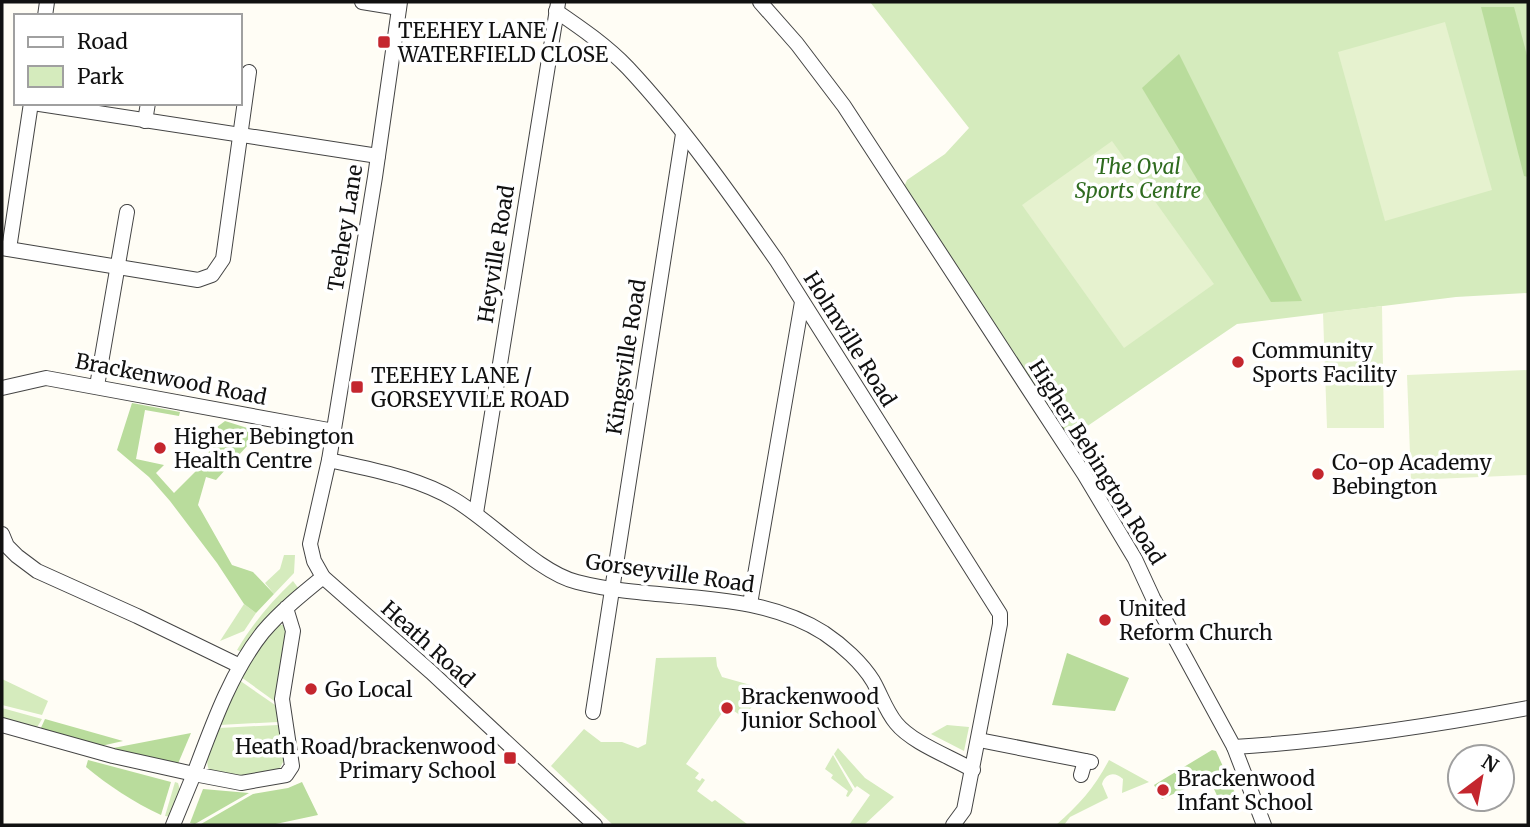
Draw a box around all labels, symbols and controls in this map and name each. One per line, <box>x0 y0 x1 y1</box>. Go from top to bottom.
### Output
legend <box>14 14 242 105</box>
place label: TEEHEY LANE / WATERFIELD CLOSE <box>397 17 609 68</box>
text: Road <box>77 28 128 55</box>
marker: TEEHEY LANE / WATERFIELD CLOSE <box>376 34 392 50</box>
text: Park <box>77 63 124 90</box>
park label: The Oval Sports Centre <box>1075 153 1201 204</box>
street label: Teehey Lane <box>322 163 368 293</box>
street label: Heyville Road <box>472 183 520 325</box>
street label: Holmville Road <box>798 266 902 412</box>
street label: Kingsville Road <box>600 277 652 437</box>
place label: Community Sports Facility <box>1252 337 1398 388</box>
street label: Brackenwood Road <box>73 347 269 411</box>
marker: Community Sports Facility <box>1230 354 1246 370</box>
street label: Higher Bebington Road <box>1023 355 1171 570</box>
place label: TEEHEY LANE / GORSEYVILE ROAD <box>371 362 570 413</box>
marker: TEEHEY LANE / GORSEYVILE ROAD <box>349 379 365 395</box>
place label: Higher Bebington Health Centre <box>174 423 354 474</box>
marker: Higher Bebington Health Centre <box>152 440 168 456</box>
place label: Co-op Academy Bebington <box>1332 449 1492 500</box>
marker: Co-op Academy Bebington <box>1310 466 1326 482</box>
street label: Gorseyville Road <box>584 548 756 598</box>
street label: Heath Road <box>376 595 481 693</box>
place label: United Reform Church <box>1119 595 1273 646</box>
marker: United Reform Church <box>1097 612 1113 628</box>
place label: Go Local <box>325 676 413 703</box>
marker: Go Local <box>303 681 319 697</box>
place label: Brackenwood Junior School <box>740 683 879 734</box>
marker: Brackenwood Junior School <box>719 700 735 716</box>
place label: Heath Road/brackenwood Primary School <box>235 733 496 784</box>
north arrow <box>1446 743 1516 813</box>
text: N <box>1477 749 1503 778</box>
marker: Heath Road/brackenwood Primary School <box>502 750 518 766</box>
place label: Brackenwood Infant School <box>1177 765 1315 816</box>
marker: Brackenwood Infant School <box>1155 782 1171 798</box>

